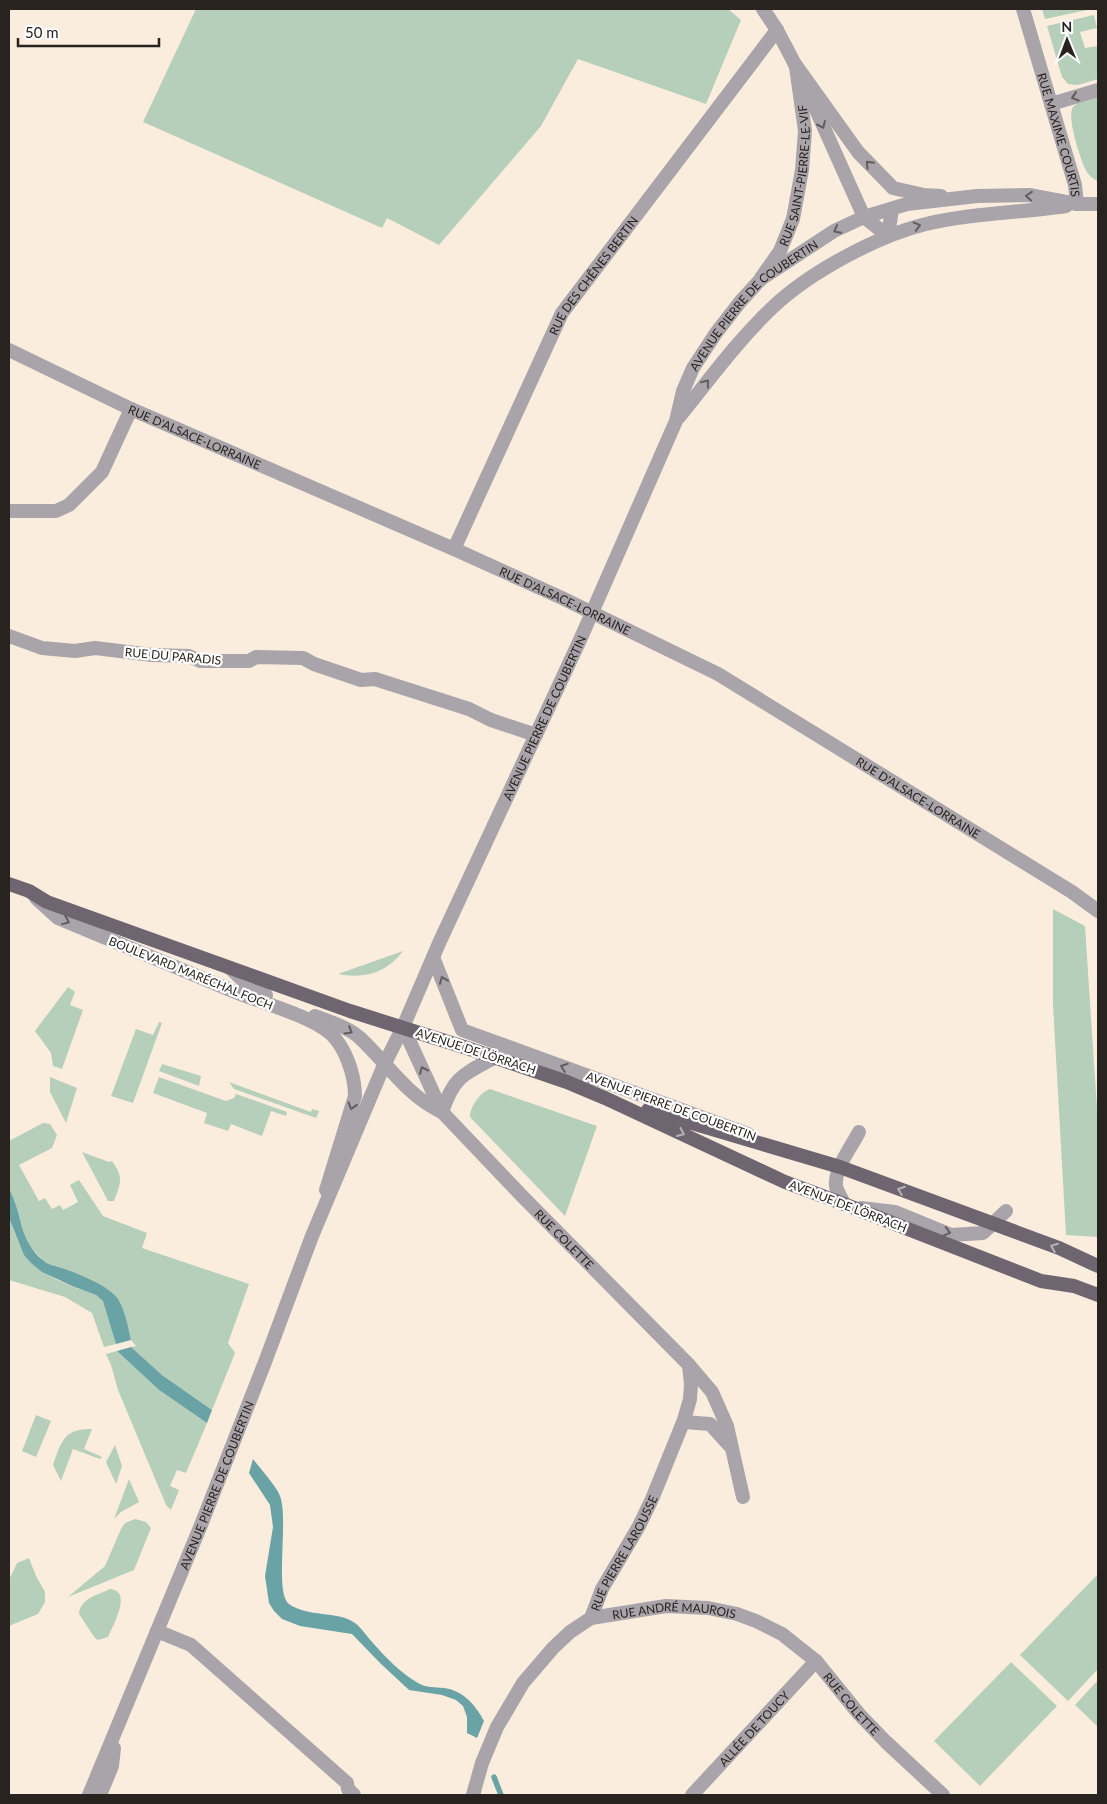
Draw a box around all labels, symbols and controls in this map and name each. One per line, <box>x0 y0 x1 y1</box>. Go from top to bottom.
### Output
scale bar <box>18 15 159 47</box>
north arrow <box>1042 15 1092 65</box>
text: N <box>1061 18 1072 35</box>
text: 50 m <box>25 23 59 41</box>
street label: RUE MAXIME COURTIS <box>1035 71 1084 197</box>
one-way arrow <box>1071 91 1079 101</box>
street label: RUE SAINT-PIERRE-LE-VIF <box>775 104 813 248</box>
one-way arrow <box>816 120 827 129</box>
one-way arrow <box>866 160 875 169</box>
one-way arrow <box>1025 191 1033 202</box>
street label: RUE DES CHÊNES BERTIN <box>546 213 641 337</box>
one-way arrow <box>912 222 920 232</box>
one-way arrow <box>833 224 842 234</box>
street label: AVENUE PIERRE DE COUBERTIN <box>686 236 821 373</box>
one-way arrow <box>701 380 710 389</box>
street label: RUE D'ALSACE-LORRAINE <box>126 401 264 472</box>
street label: RUE D'ALSACE-LORRAINE <box>497 563 633 638</box>
street label: AVENUE PIERRE DE COUBERTIN <box>499 633 589 802</box>
street label: RUE DU PARADIS <box>124 644 222 668</box>
street label: RUE D'ALSACE-LORRAINE <box>853 753 983 841</box>
one-way arrow <box>61 915 70 926</box>
street label: BOULEVARD MARÉCHAL FOCH <box>107 933 275 1013</box>
one-way arrow <box>439 976 449 985</box>
one-way arrow <box>343 1025 352 1035</box>
street label: AVENUE DE LÖRRACH <box>414 1025 538 1077</box>
one-way arrow <box>560 1063 569 1073</box>
one-way arrow <box>418 1066 429 1075</box>
street label: AVENUE PIERRE DE COUBERTIN <box>584 1068 758 1144</box>
one-way arrow <box>347 1102 357 1110</box>
one-way arrow <box>676 1126 685 1137</box>
street label: AVENUE DE LÖRRACH <box>787 1177 909 1235</box>
one-way arrow <box>897 1186 906 1196</box>
street label: RUE COLETTE <box>532 1206 597 1272</box>
one-way arrow <box>943 1227 951 1237</box>
one-way arrow <box>1050 1242 1058 1252</box>
street label: AVENUE PIERRE DE COUBERTIN <box>176 1399 257 1572</box>
street label: RUE PIERRE LAROUSSE <box>587 1493 660 1613</box>
street label: RUE ANDRÉ MAUROIS <box>611 1598 737 1622</box>
street label: RUE COLETTE <box>821 1669 883 1738</box>
street label: ALLÉE DE TOUCY <box>715 1687 793 1769</box>

